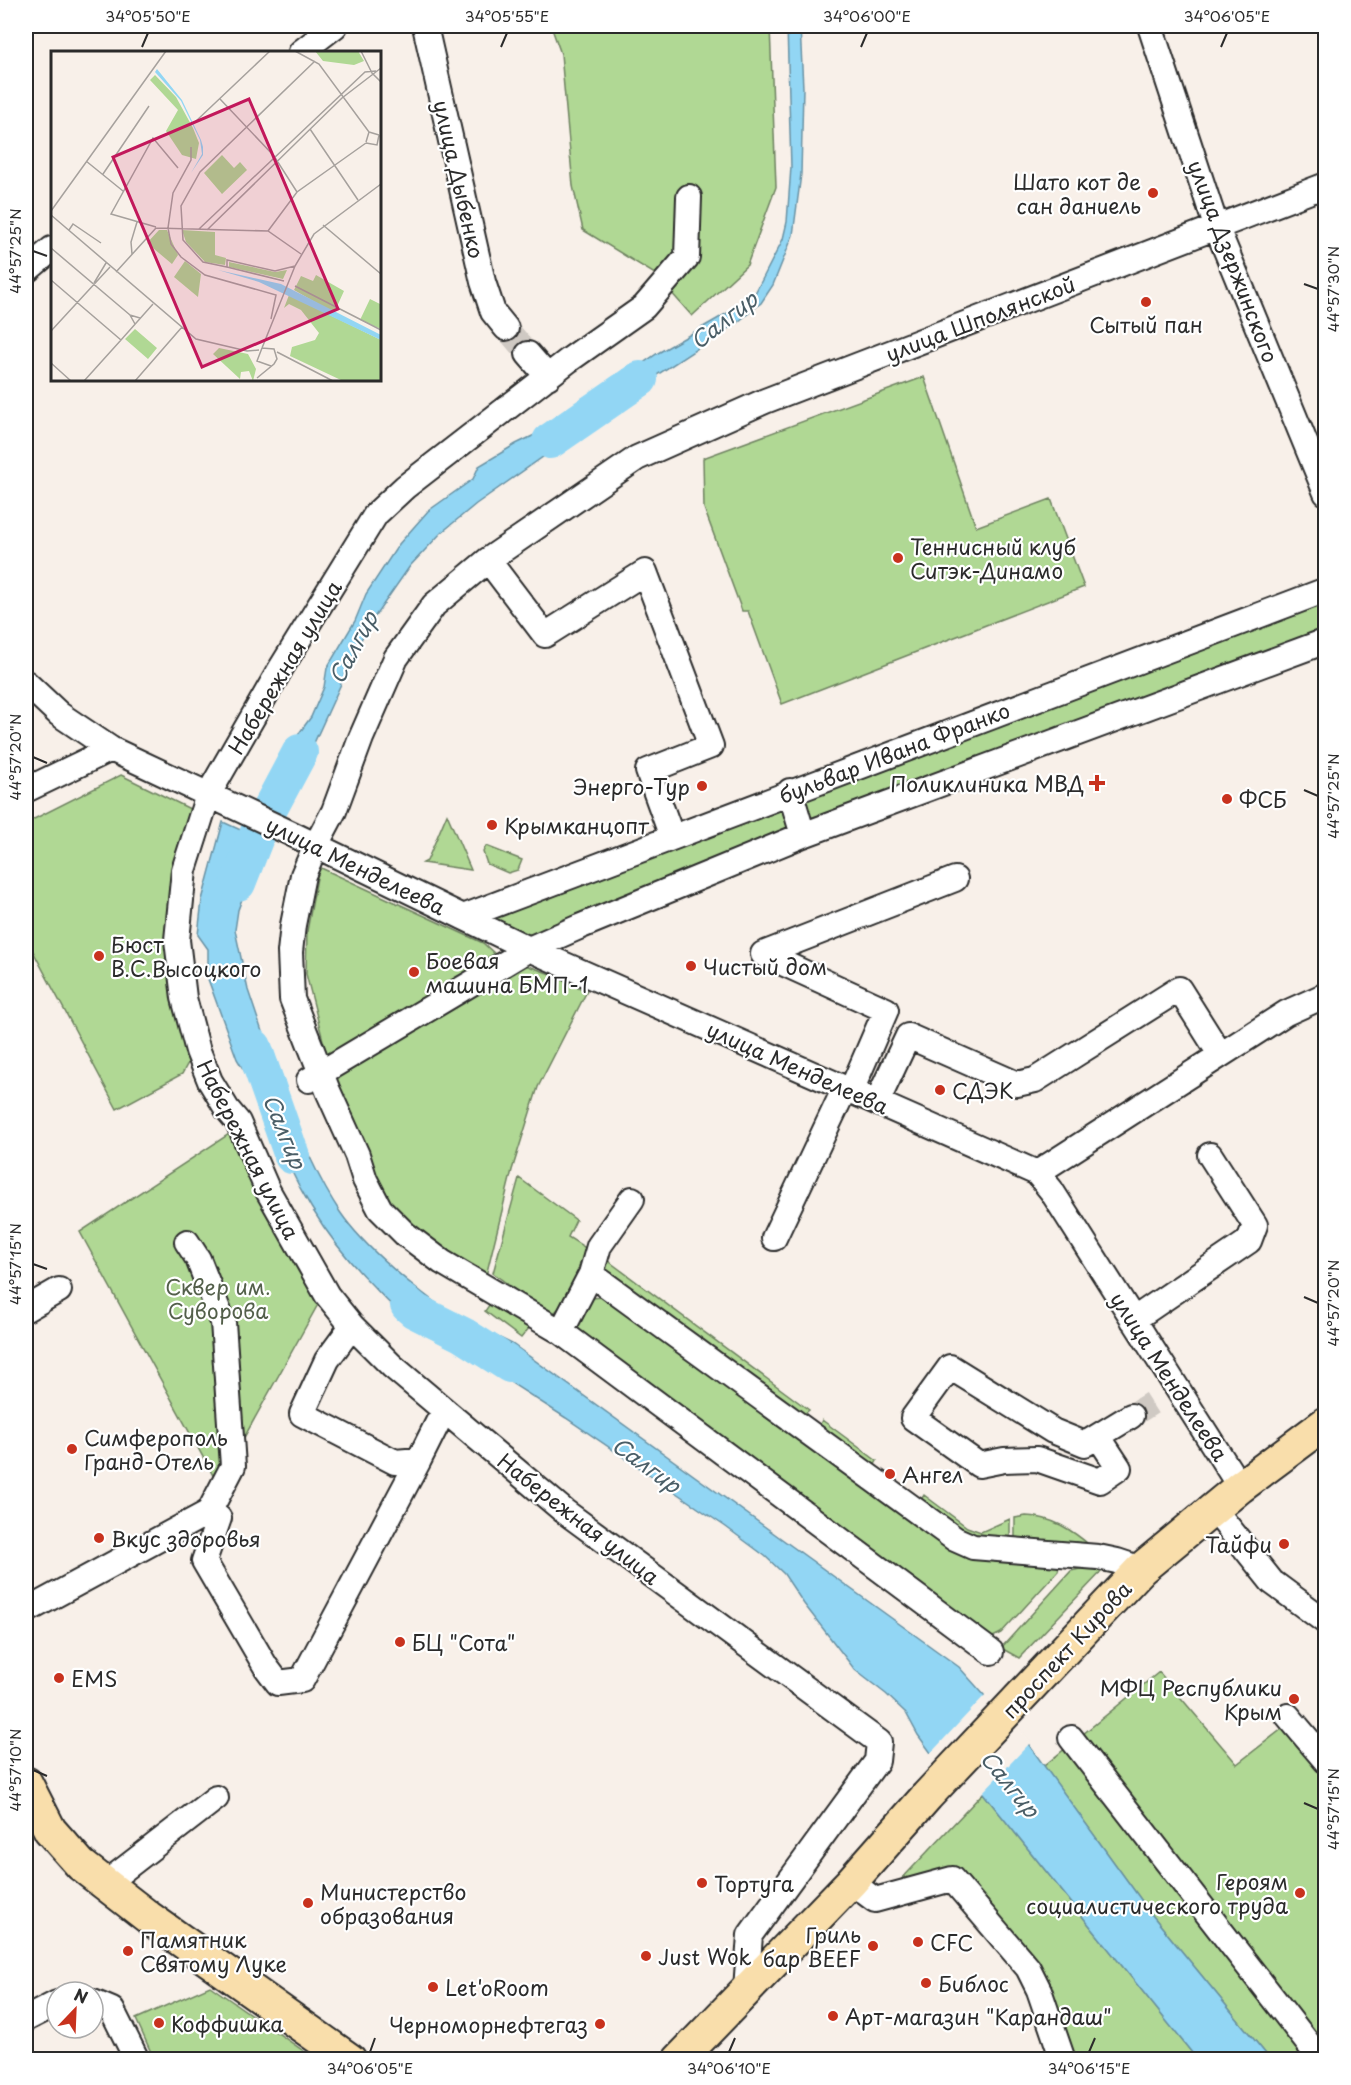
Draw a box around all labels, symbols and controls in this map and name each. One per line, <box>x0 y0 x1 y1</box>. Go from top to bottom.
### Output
text: 34°05'50"E <box>105 4 191 27</box>
text: 34°05'55"E <box>465 4 549 27</box>
text: 34°06'00"E <box>823 4 911 27</box>
text: 34°06'05"E <box>1184 4 1270 27</box>
inset map <box>51 51 381 381</box>
street label: улица Дыбенко <box>426 97 494 261</box>
street label: улица Дзержинского <box>1181 155 1287 367</box>
place label: Шато кот де сан даниель <box>1013 165 1141 221</box>
marker: Шато кот де сан даниель <box>1146 186 1160 200</box>
text: 44°57'25"N <box>3 208 26 294</box>
text: 44°57'30"N <box>1321 246 1344 332</box>
street label: улица Шполянской <box>880 267 1080 369</box>
water label: Салгир <box>682 281 765 356</box>
marker: Сытый пан <box>1139 295 1153 309</box>
place label: Сытый пан <box>1089 308 1203 340</box>
place label: Теннисный клуб Ситэк-Динамо <box>910 530 1076 586</box>
marker: Теннисный клуб Ситэк-Динамо <box>891 551 905 565</box>
street label: Набережная улица <box>219 573 349 760</box>
water label: Салгир <box>319 603 386 689</box>
street label: бульвар Ивана Франко <box>774 693 1014 811</box>
text: 44°57'20"N <box>3 714 26 800</box>
text: 44°57'25"N <box>1321 753 1344 839</box>
place label: Поликлиника МВД <box>890 767 1084 799</box>
place label: Энерго-Тур <box>573 770 690 802</box>
marker: Поликлиника МВД <box>1088 774 1106 792</box>
marker: Энерго-Тур <box>695 779 709 793</box>
place label: ФСБ <box>1239 783 1287 815</box>
marker: ФСБ <box>1220 792 1234 806</box>
street label: улица Менделеева <box>261 808 451 922</box>
place label: Крымканцопт <box>504 809 649 841</box>
marker: Крымканцопт <box>485 818 499 832</box>
place label: Бюст В.С.Высоцкого <box>111 928 261 984</box>
place label: Боевая машина БМП-1 <box>426 944 588 1000</box>
marker: Бюст В.С.Высоцкого <box>92 949 106 963</box>
place label: Чистый дом <box>703 950 827 982</box>
marker: Чистый дом <box>684 959 698 973</box>
marker: Боевая машина БМП-1 <box>407 965 421 979</box>
street label: улица Менделеева <box>702 1013 894 1121</box>
street label: Набережная улица <box>190 1054 309 1245</box>
place label: СДЭК <box>952 1074 1014 1106</box>
marker: СДЭК <box>933 1083 947 1097</box>
water label: Салгир <box>256 1089 317 1175</box>
text: 44°57'15"N <box>3 1223 26 1305</box>
text: 44°57'20"N <box>1321 1260 1344 1346</box>
park label: Сквер им. Суворова <box>165 1270 271 1326</box>
street label: улица Менделеева <box>1103 1285 1237 1467</box>
place label: Симферополь Гранд-Отель <box>84 1421 228 1477</box>
water label: Салгир <box>606 1428 690 1501</box>
marker: Симферополь Гранд-Отель <box>65 1442 79 1456</box>
street label: Набережная улица <box>491 1444 667 1592</box>
place label: Ангел <box>902 1458 963 1490</box>
marker: Ангел <box>883 1467 897 1481</box>
place label: Вкус здоровья <box>111 1522 261 1554</box>
place label: Тайфи <box>1205 1528 1272 1560</box>
marker: Вкус здоровья <box>92 1531 106 1545</box>
marker: Тайфи <box>1277 1537 1291 1551</box>
street label: проспект Кирова <box>994 1573 1138 1725</box>
place label: БЦ "Сота" <box>412 1626 515 1658</box>
marker: БЦ "Сота" <box>393 1635 407 1649</box>
place label: EMS <box>71 1662 117 1694</box>
marker: EMS <box>52 1671 66 1685</box>
place label: МФЦ Республики Крым <box>1100 1671 1282 1727</box>
marker: МФЦ Республики Крым <box>1287 1692 1301 1706</box>
text: 44°57'10"N <box>3 1728 26 1812</box>
water label: Салгир <box>974 1742 1049 1825</box>
text: 44°57'15"N <box>1321 1768 1344 1850</box>
place label: Героям социалистического труда <box>1026 1865 1288 1921</box>
place label: Тортуга <box>714 1867 794 1899</box>
place label: Министерство образования <box>320 1875 466 1931</box>
marker: Тортуга <box>695 1876 709 1890</box>
marker: Героям социалистического труда <box>1293 1886 1307 1900</box>
marker: Министерство образования <box>301 1896 315 1910</box>
place label: Гриль бар BEEF <box>763 1918 861 1974</box>
place label: Памятник Святому Луке <box>140 1923 287 1979</box>
place label: CFC <box>930 1926 974 1958</box>
marker: CFC <box>911 1935 925 1949</box>
marker: Гриль бар BEEF <box>866 1939 880 1953</box>
place label: Just Wok <box>658 1940 752 1972</box>
marker: Памятник Святому Луке <box>121 1944 135 1958</box>
marker: Just Wok <box>639 1949 653 1963</box>
place label: Библос <box>938 1967 1009 1999</box>
place label: Let'oRoom <box>445 1971 549 2003</box>
marker: Библос <box>919 1976 933 1990</box>
north arrow <box>45 1980 105 2040</box>
marker: Let'oRoom <box>426 1980 440 1994</box>
text: N <box>71 1982 92 2009</box>
place label: Арт-магазин "Карандаш" <box>845 2000 1112 2032</box>
place label: Коффишка <box>171 2007 284 2039</box>
place label: Черноморнефтегаз <box>389 2008 588 2040</box>
marker: Арт-магазин "Карандаш" <box>826 2009 840 2023</box>
marker: Коффишка <box>152 2016 166 2030</box>
marker: Черноморнефтегаз <box>593 2017 607 2031</box>
text: 34°06'05"E <box>327 2056 413 2079</box>
text: 34°06'10"E <box>687 2056 771 2079</box>
text: 34°06'15"E <box>1048 2056 1130 2079</box>

